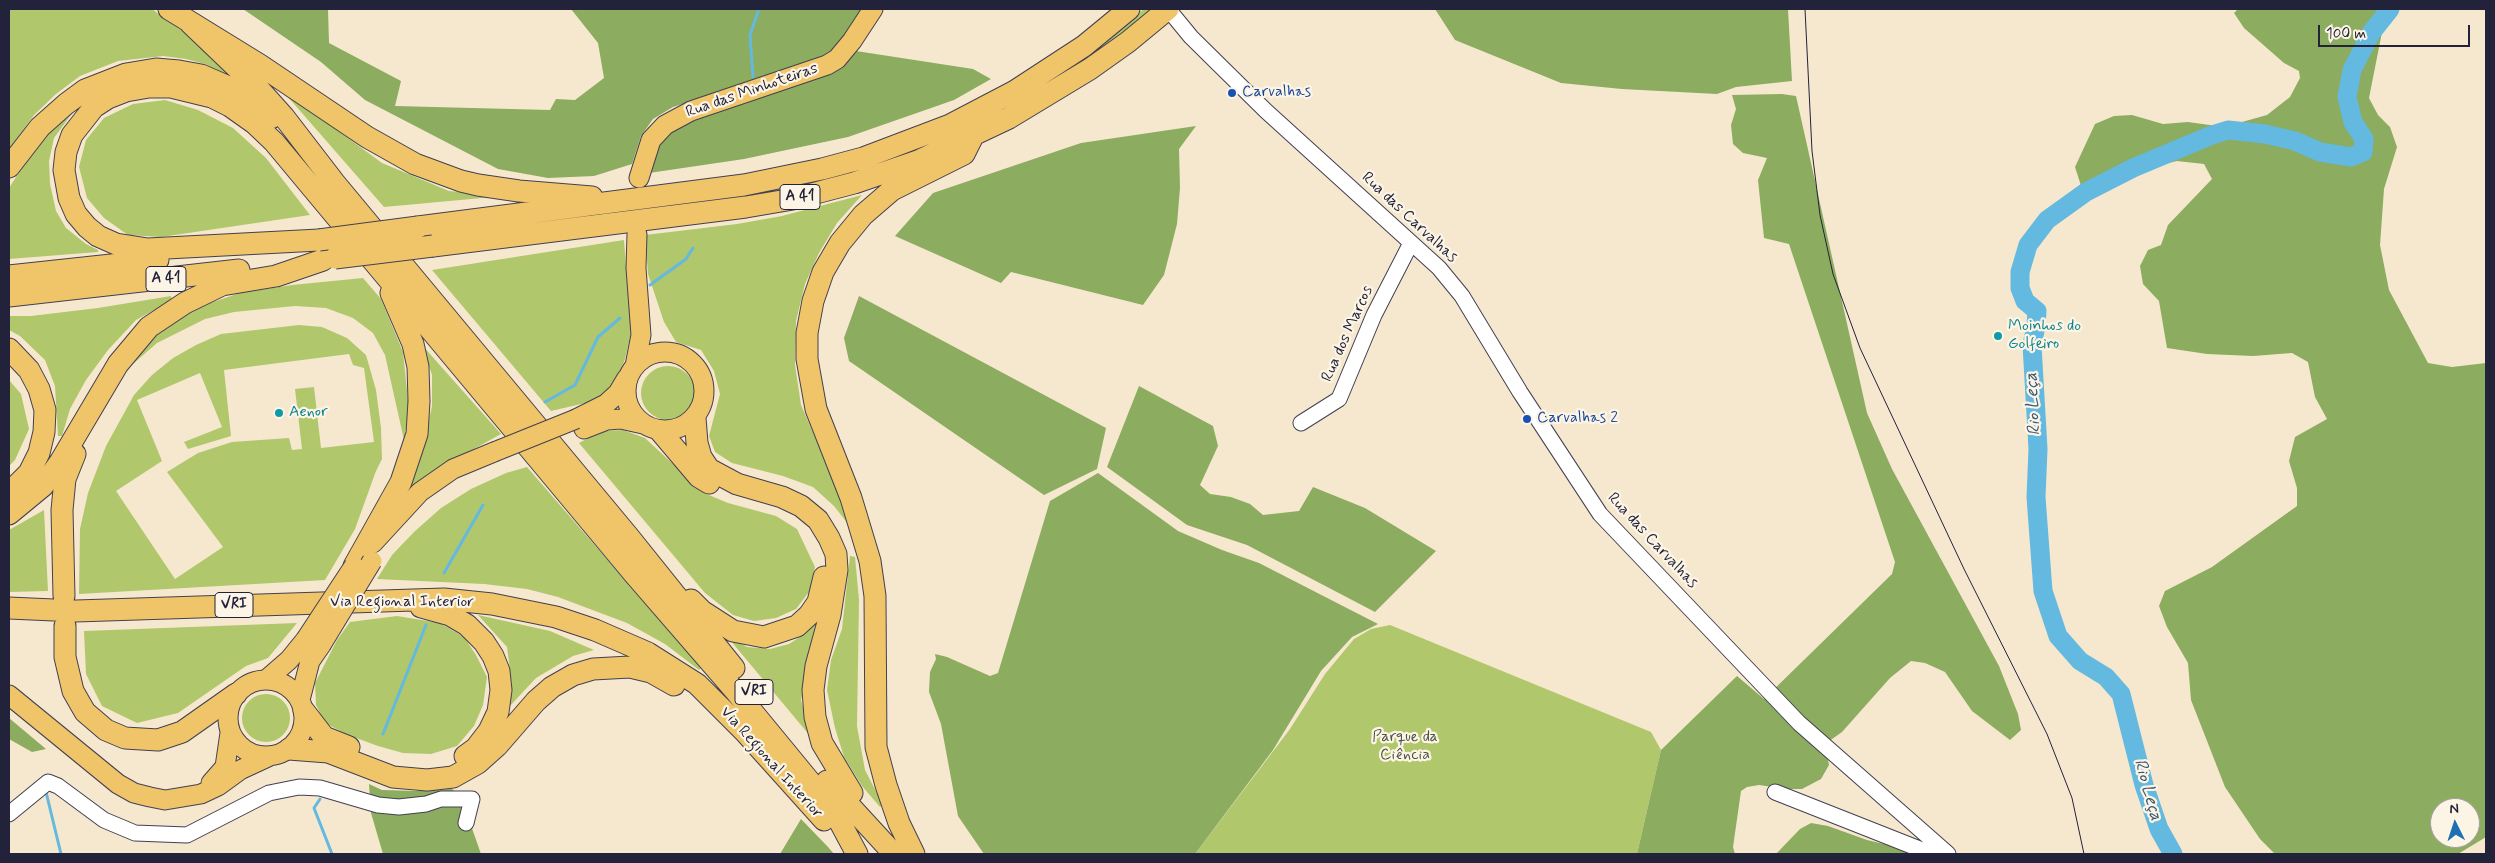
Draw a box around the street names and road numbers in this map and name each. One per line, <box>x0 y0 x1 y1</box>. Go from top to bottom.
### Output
street label: Rua das Minhoteiras <box>683 59 821 123</box>
street label: Rua das Carvalhas <box>1357 169 1461 267</box>
road number: A 41 <box>780 184 820 210</box>
road number: A 41 <box>146 266 186 292</box>
street label: Rua dos Marcos <box>1318 283 1378 385</box>
street label: Rua das Carvalhas <box>1603 489 1701 593</box>
road number: VRI <box>215 592 253 618</box>
street label: Via Regional Interior <box>330 593 474 613</box>
road number: VRI <box>735 680 773 704</box>
street label: Via Regional Interior <box>716 703 826 823</box>

